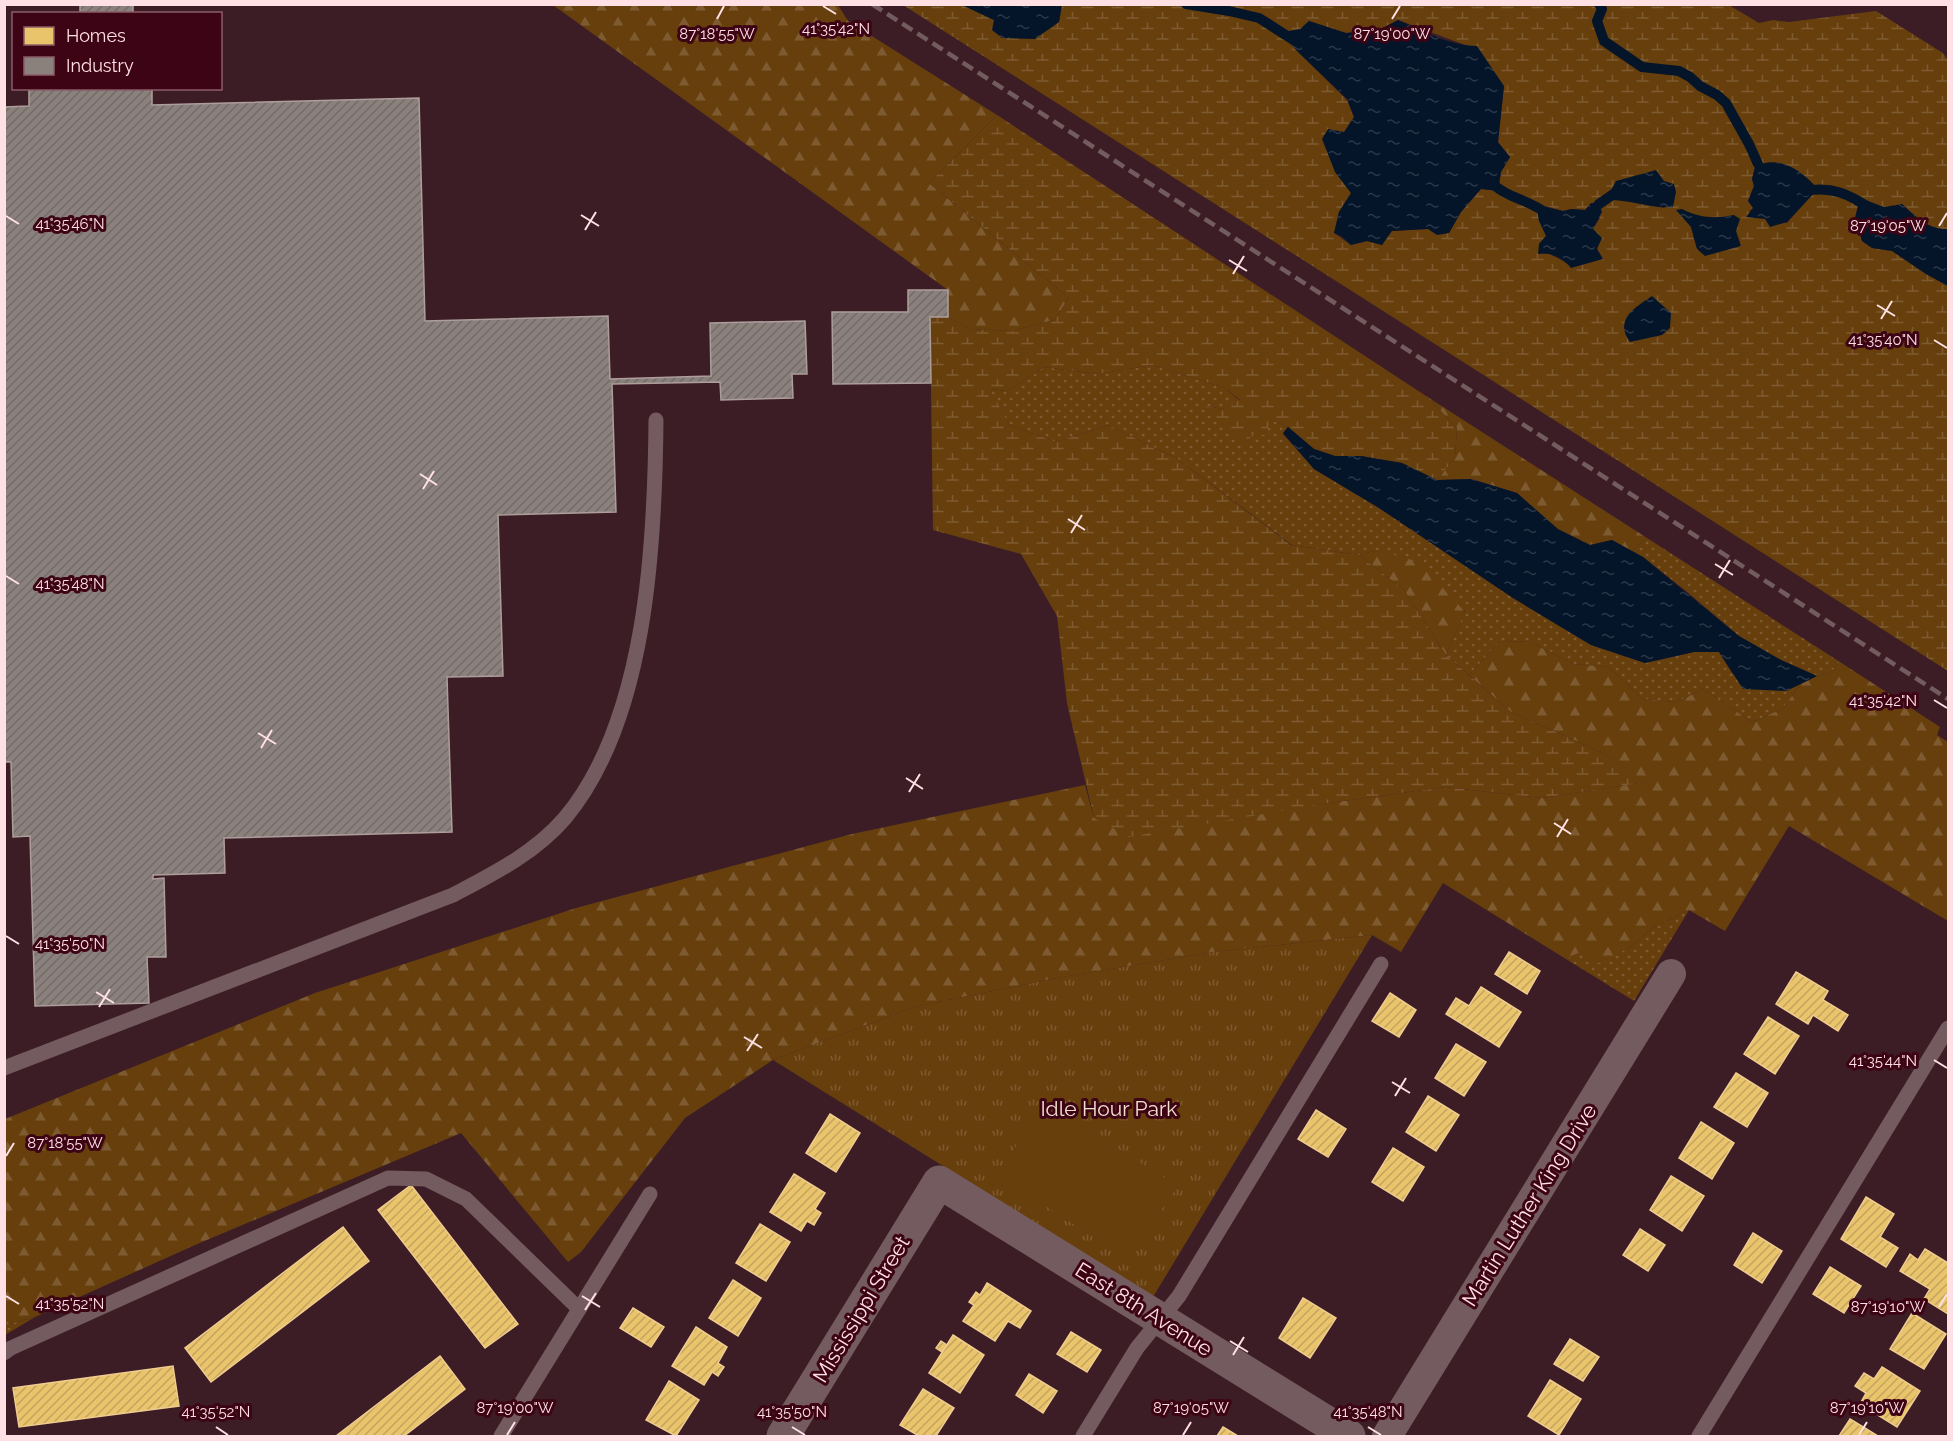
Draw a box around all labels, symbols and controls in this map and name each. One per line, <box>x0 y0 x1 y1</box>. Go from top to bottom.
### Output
legend <box>12 12 222 90</box>
text: 41°35'42"N <box>802 20 870 38</box>
text: Homes <box>66 25 126 46</box>
text: 87°18'55"W <box>679 25 755 43</box>
text: 87°19'00"W <box>1353 25 1431 43</box>
text: Industry <box>66 55 134 76</box>
text: 41°35'46"N <box>35 215 105 233</box>
text: 87°19'05"W <box>1850 217 1926 235</box>
text: 41°35'40"N <box>1848 331 1918 349</box>
text: 41°35'48"N <box>35 575 105 593</box>
text: 41°35'42"N <box>1849 692 1917 710</box>
text: 41°35'50"N <box>35 935 105 953</box>
text: 41°35'44"N <box>1849 1052 1917 1070</box>
park label: Idle Hour Park <box>1041 1096 1177 1121</box>
street label: Martin Luther King Drive <box>1456 1099 1602 1311</box>
text: 87°18'55"W <box>27 1134 103 1152</box>
street label: Mississippi Street <box>807 1231 915 1387</box>
street label: East 8th Avenue <box>1071 1257 1217 1361</box>
text: 41°35'52"N <box>36 1295 104 1313</box>
text: 87°19'10"W <box>1851 1298 1925 1316</box>
text: 87°19'00"W <box>476 1399 554 1417</box>
text: 87°19'05"W <box>1153 1399 1229 1417</box>
text: 87°19'10"W <box>1830 1399 1904 1417</box>
text: 41°35'52"N <box>182 1403 250 1421</box>
text: 41°35'50"N <box>757 1403 827 1421</box>
text: 41°35'48"N <box>1333 1403 1403 1421</box>

